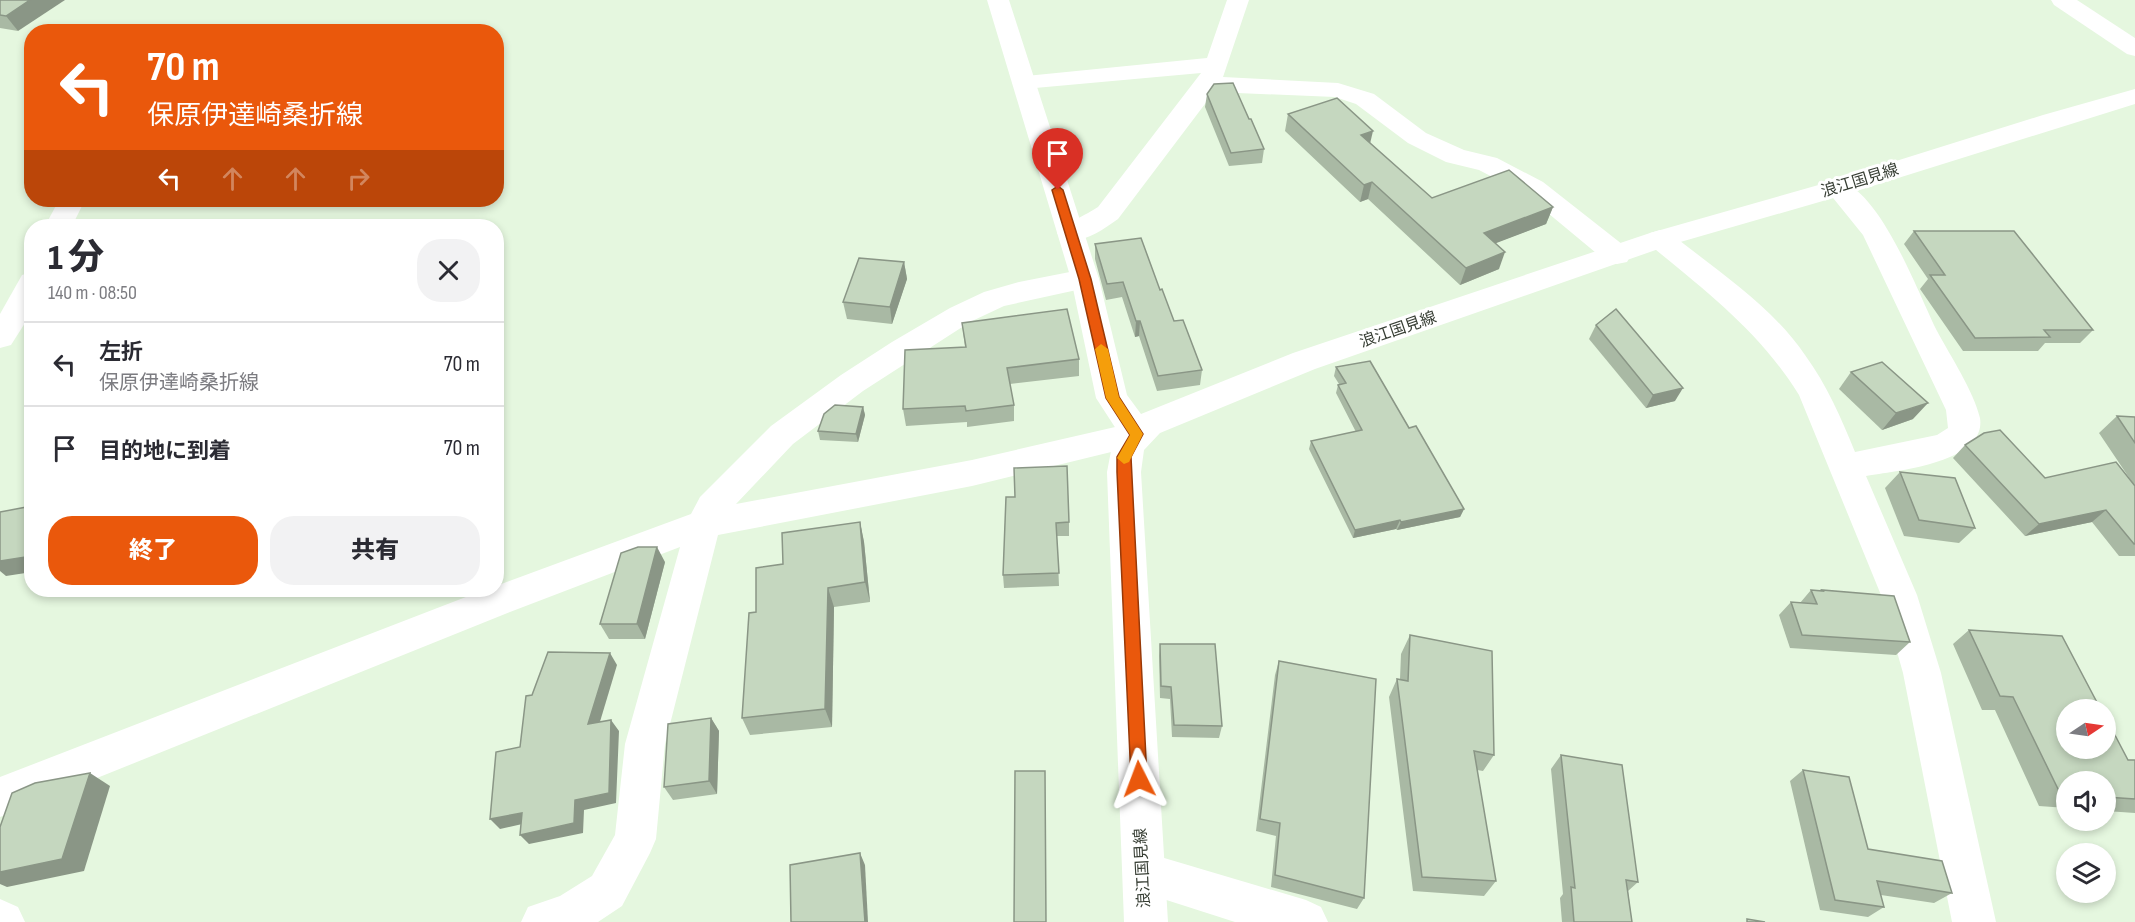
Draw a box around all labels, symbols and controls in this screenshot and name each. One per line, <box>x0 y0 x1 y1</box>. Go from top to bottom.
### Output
text: 70 m <box>147 42 220 93</box>
icon: left <box>48 48 126 126</box>
text: 保原伊達崎桑折線 <box>147 100 363 132</box>
pin <box>1032 128 1083 190</box>
icon: arrive <box>1041 137 1074 170</box>
street label: 浪江国見線 <box>1819 160 1901 202</box>
icon: left <box>153 162 186 195</box>
icon: ahead <box>216 162 249 195</box>
icon: ahead <box>279 162 312 195</box>
icon: right <box>342 162 375 195</box>
text: 1 分 <box>48 237 104 280</box>
button: close <box>417 239 480 302</box>
text: 140 m · 08:50 <box>48 281 137 305</box>
street label: 浪江国見線 <box>1357 308 1439 352</box>
text: 左折 <box>99 339 143 366</box>
icon: left <box>48 348 81 381</box>
text: 70 m <box>444 351 480 378</box>
text: 保原伊達崎桑折線 <box>99 371 259 395</box>
icon: arrive <box>48 432 81 465</box>
text: 70 m <box>444 435 480 462</box>
text: 目的地に到着 <box>99 438 231 465</box>
button: 終了 <box>48 516 258 585</box>
button: 共有 <box>270 516 480 585</box>
north arrow <box>2056 699 2116 759</box>
map controls <box>2056 699 2116 903</box>
position arrow <box>1107 747 1171 811</box>
button: sound <box>2056 771 2116 831</box>
street label: 浪江国見線 <box>1131 828 1155 908</box>
button: layers <box>2056 843 2116 903</box>

